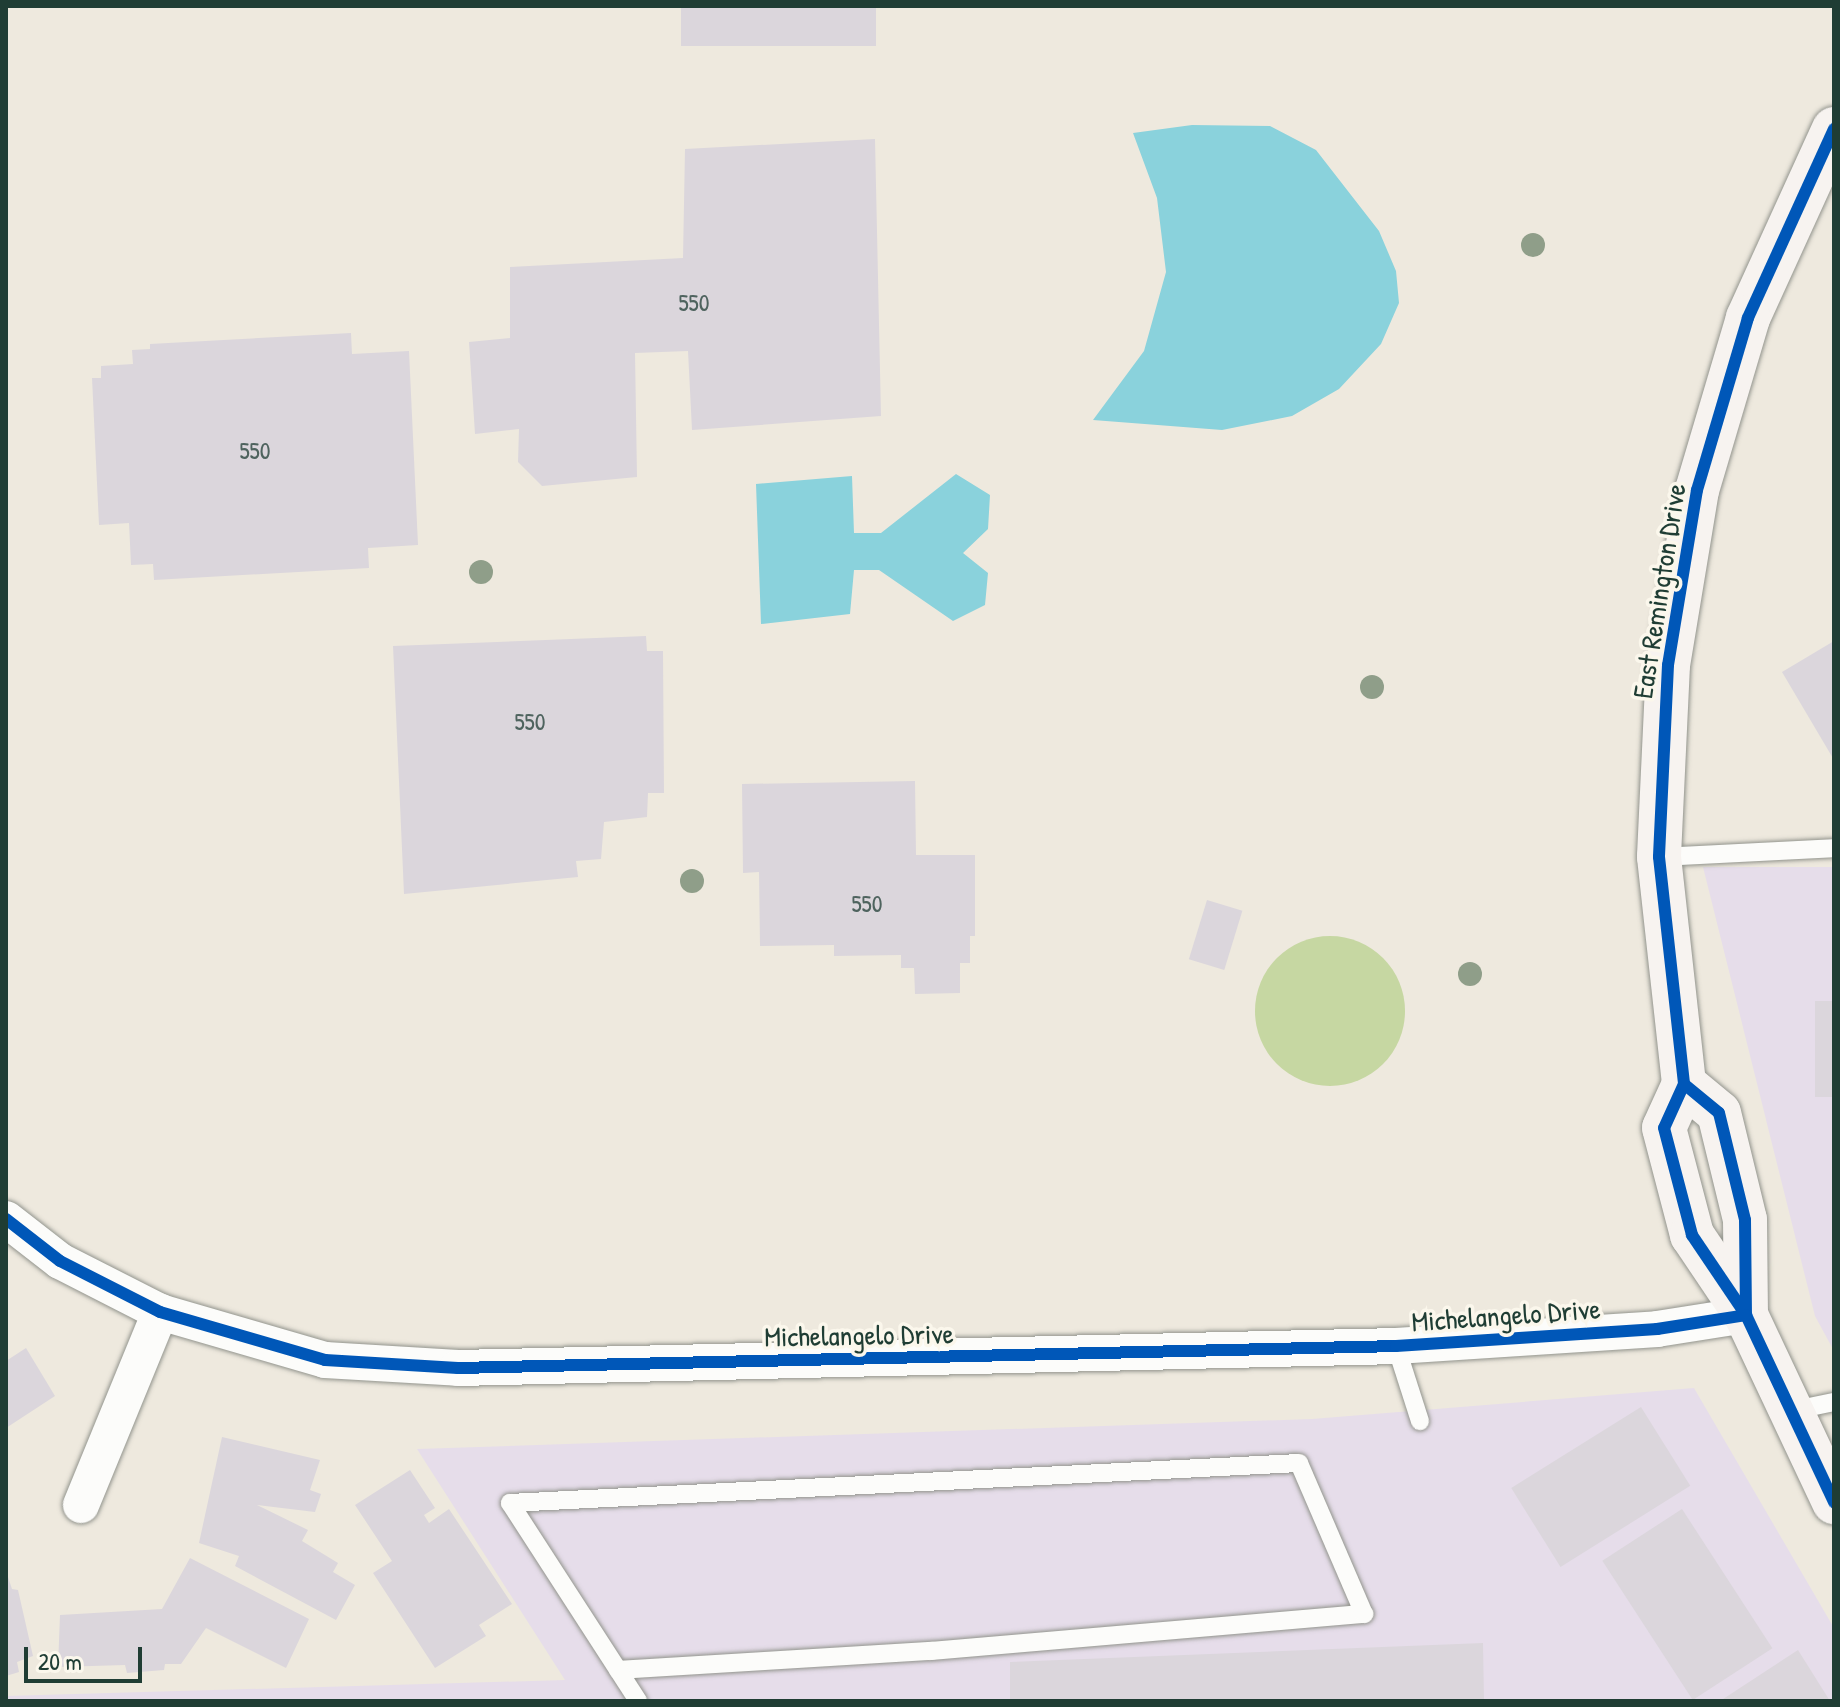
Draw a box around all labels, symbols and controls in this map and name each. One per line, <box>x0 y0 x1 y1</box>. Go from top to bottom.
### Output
house number: 550 <box>678 289 710 317</box>
house number: 550 <box>239 437 271 465</box>
street label: East Remington Drive <box>1625 481 1693 701</box>
house number: 550 <box>514 708 546 736</box>
house number: 550 <box>851 890 883 918</box>
street label: Michelangelo Drive <box>1410 1292 1602 1338</box>
street label: Michelangelo Drive <box>764 1317 954 1353</box>
scale bar <box>28 1631 146 1681</box>
text: 20 m <box>38 1645 82 1677</box>

